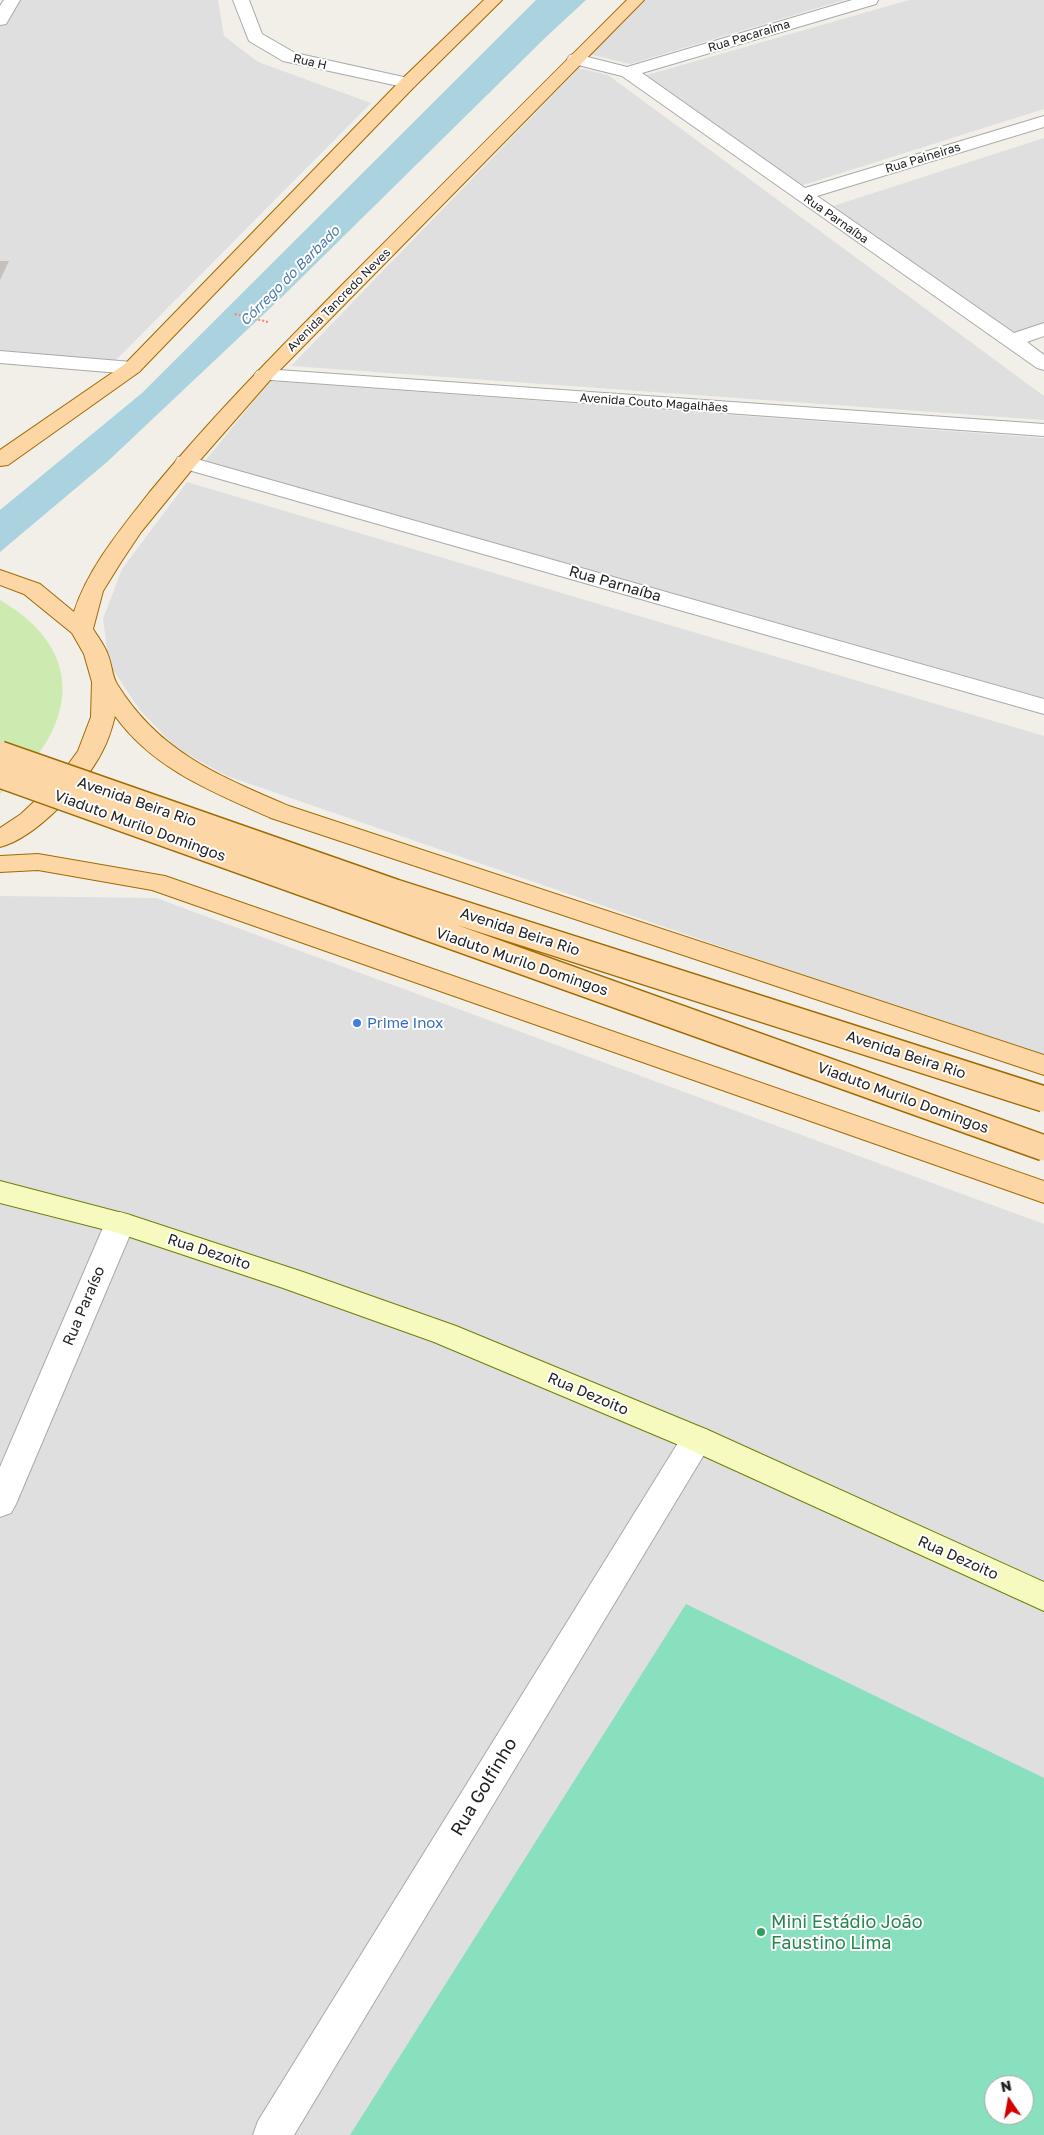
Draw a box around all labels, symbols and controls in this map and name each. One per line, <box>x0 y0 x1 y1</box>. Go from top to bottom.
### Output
street label: Rua Pacaraima <box>706 17 792 55</box>
street label: Rua H <box>292 51 328 73</box>
street label: Rua Paineiras <box>884 140 962 176</box>
street label: Rua Parnaíba <box>801 191 871 247</box>
water label: Córrego do Barbado <box>237 223 343 329</box>
street label: Avenida Tancredo Neves <box>284 245 394 355</box>
street label: Avenida Couto Magalhães <box>579 391 729 415</box>
street label: Rua Parnaíba <box>567 562 663 606</box>
street label: Avenida Beira Rio <box>75 773 199 831</box>
street label: Viaduto Murilo Domingos <box>52 787 228 865</box>
street label: Avenida Beira Rio <box>458 904 582 960</box>
street label: Viaduto Murilo Domingos <box>433 924 611 1000</box>
place label: Prime Inox <box>367 1014 443 1032</box>
marker: Prime Inox <box>351 1017 363 1029</box>
street label: Avenida Beira Rio <box>844 1027 968 1083</box>
street label: Viaduto Murilo Domingos <box>815 1059 991 1137</box>
street label: Rua Dezoito <box>165 1230 253 1274</box>
street label: Rua Paraíso <box>59 1264 109 1348</box>
street label: Rua Dezoito <box>545 1369 631 1419</box>
street label: Rua Dezoito <box>915 1532 1001 1584</box>
street label: Rua Golfinho <box>446 1734 522 1840</box>
place label: Mini Estádio João Faustino Lima <box>771 1911 923 1954</box>
marker: Mini Estádio João Faustino Lima <box>755 1926 767 1938</box>
north arrow <box>984 2075 1034 2125</box>
text: N <box>999 2076 1013 2095</box>

